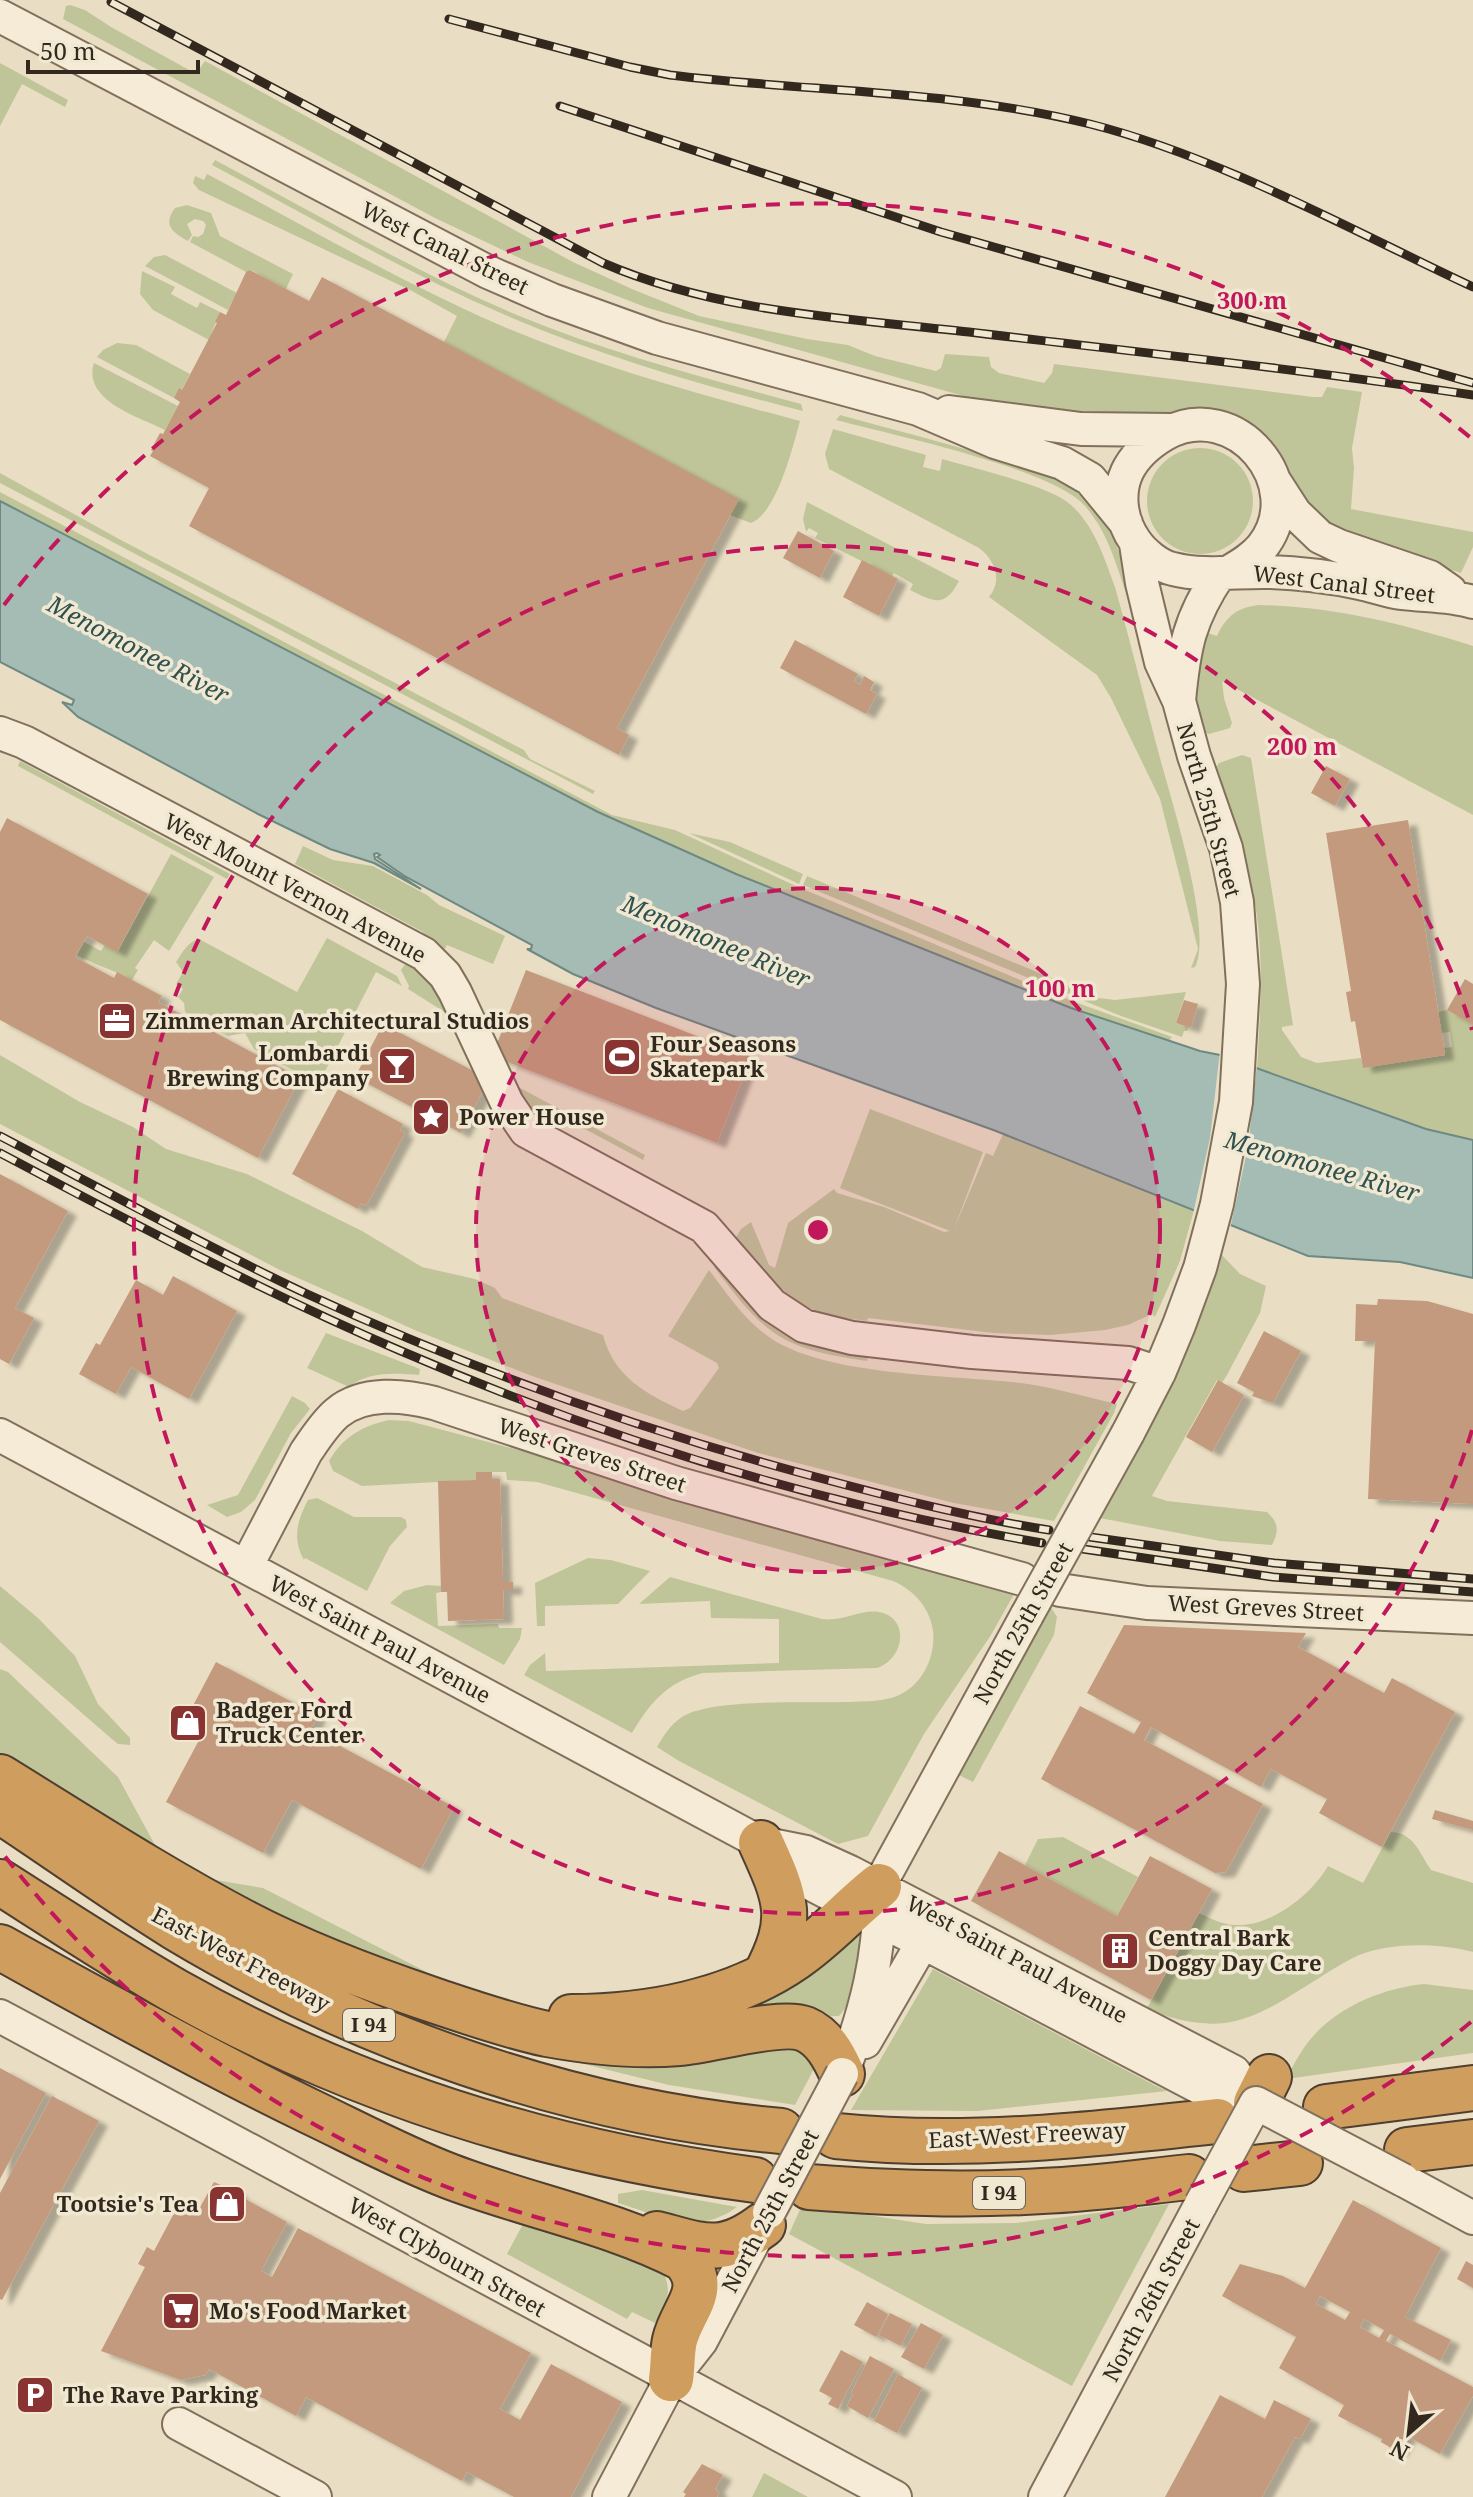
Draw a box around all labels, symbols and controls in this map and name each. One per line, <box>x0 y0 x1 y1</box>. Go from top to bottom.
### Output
scale bar <box>28 24 198 74</box>
text: 50 m <box>40 34 96 67</box>
street label: West Canal Street <box>357 193 535 301</box>
text: 300 m <box>1217 283 1288 316</box>
street label: West Canal Street <box>1251 557 1437 609</box>
water label: Menomonee River <box>41 586 236 711</box>
street label: North 25th Street <box>1171 719 1249 901</box>
text: 200 m <box>1267 729 1338 762</box>
street label: West Mount Vernon Avenue <box>159 805 432 969</box>
water label: Menomonee River <box>617 886 816 995</box>
text: 100 m <box>1025 971 1096 1004</box>
office icon: Zimmerman Architectural Studios <box>96 1000 138 1042</box>
place label: Zimmerman Architectural Studios <box>145 1005 529 1035</box>
place label: Four Seasons Skatepark <box>650 1028 796 1083</box>
sports icon: Four Seasons Skatepark <box>601 1036 643 1078</box>
place label: Lombardi Brewing Company <box>167 1037 369 1092</box>
bar icon: Lombardi Brewing Company <box>376 1045 418 1087</box>
place icon: Power House <box>410 1096 452 1138</box>
place label: Power House <box>459 1101 605 1131</box>
water label: Menomonee River <box>1220 1122 1424 1209</box>
centre of rings <box>804 1216 832 1244</box>
street label: West Greves Street <box>494 1409 690 1499</box>
street label: North 25th Street <box>965 1536 1079 1709</box>
street label: West Saint Paul Avenue <box>265 1567 496 1709</box>
street label: West Greves Street <box>1167 1587 1365 1627</box>
place label: Badger Ford Truck Center <box>216 1694 363 1749</box>
shop icon: Badger Ford Truck Center <box>167 1702 209 1744</box>
street label: West Saint Paul Avenue <box>902 1887 1133 2029</box>
street label: East-West Freeway <box>147 1898 336 2018</box>
place label: Central Bark Doggy Day Care <box>1148 1922 1322 1977</box>
building icon: Central Bark Doggy Day Care <box>1099 1930 1141 1972</box>
road number: I 94 <box>343 2009 395 2041</box>
street label: East-West Freeway <box>927 2114 1127 2154</box>
street label: North 25th Street <box>713 2124 825 2297</box>
road number: I 94 <box>973 2177 1025 2209</box>
shop icon: Tootsie's Tea <box>206 2183 248 2225</box>
place label: Tootsie's Tea <box>57 2188 199 2218</box>
street label: West Clybourn Street <box>343 2189 552 2323</box>
street label: North 26th Street <box>1094 2213 1206 2386</box>
supermarket icon: Mo's Food Market <box>160 2290 202 2332</box>
place label: Mo's Food Market <box>209 2295 407 2325</box>
parking icon: The Rave Parking <box>14 2374 56 2416</box>
place label: The Rave Parking <box>63 2379 259 2409</box>
north arrow <box>1369 2393 1449 2473</box>
text: N <box>1384 2434 1414 2469</box>

